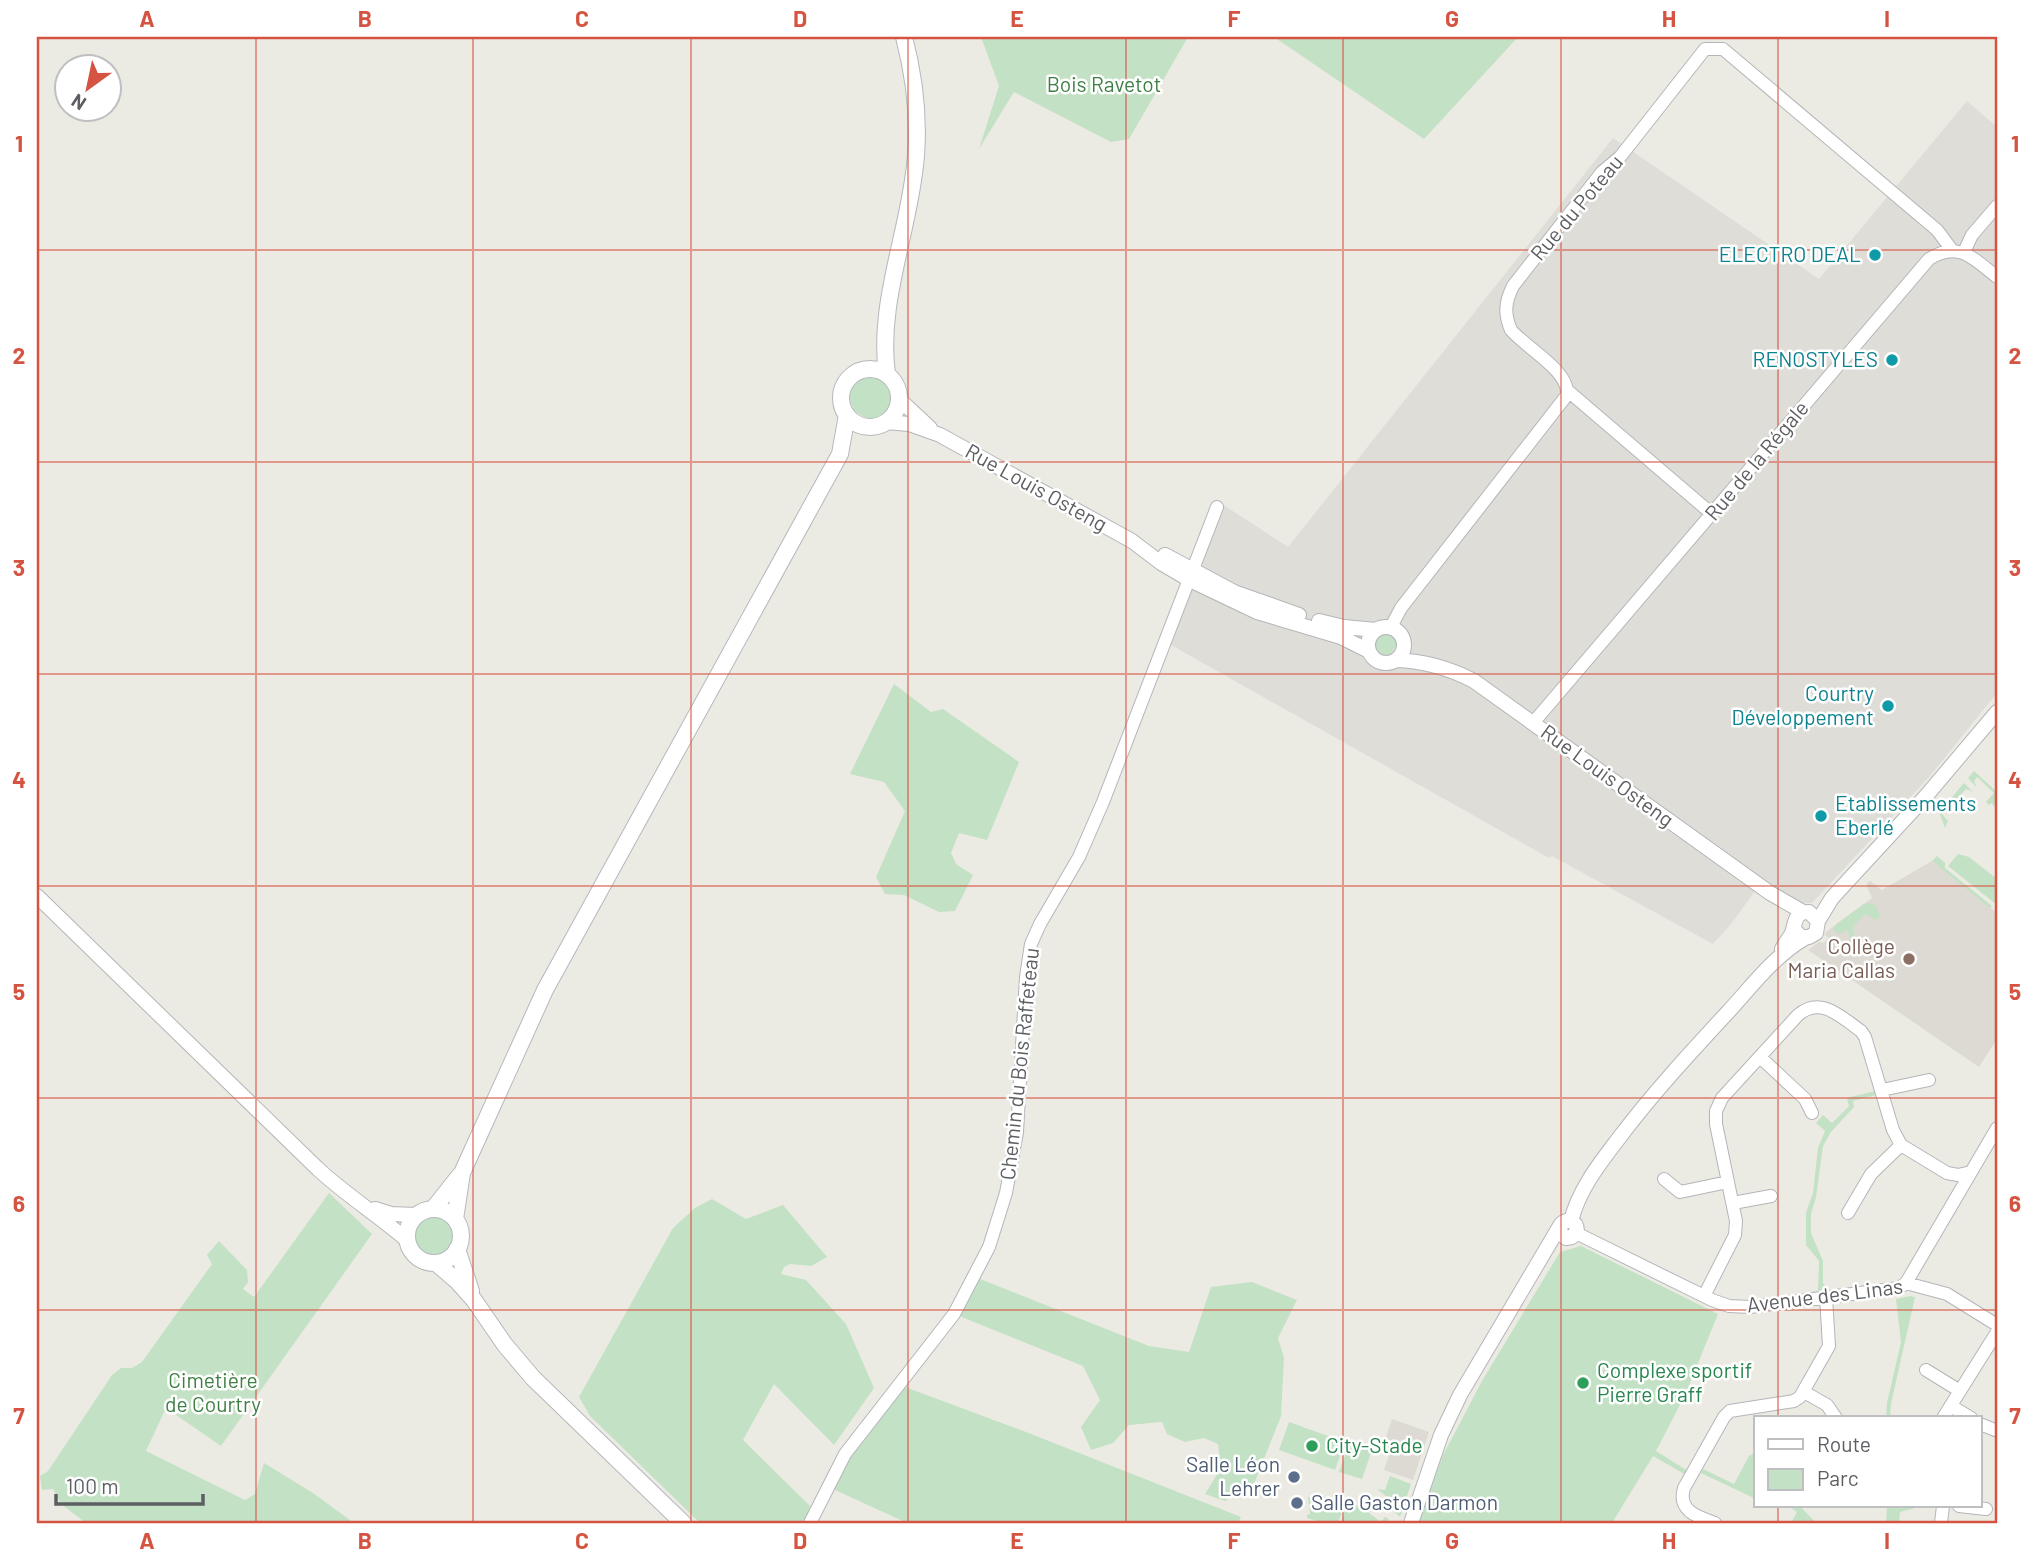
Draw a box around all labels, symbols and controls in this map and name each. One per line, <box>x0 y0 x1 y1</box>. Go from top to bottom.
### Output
text: A <box>139 4 155 32</box>
text: B <box>358 4 372 32</box>
text: C <box>575 4 589 32</box>
text: D <box>793 4 807 32</box>
text: E <box>1010 4 1024 32</box>
text: F <box>1228 4 1241 32</box>
text: G <box>1445 4 1459 32</box>
text: H <box>1662 4 1676 32</box>
text: I <box>1884 4 1890 32</box>
north arrow <box>52 52 122 122</box>
park label: Bois Ravetot <box>1047 71 1161 96</box>
text: N <box>67 90 90 116</box>
text: 1 <box>15 129 23 157</box>
text: 1 <box>2011 129 2019 157</box>
street label: Rue du Poteau <box>1524 149 1627 265</box>
place label: ELECTRO DEAL <box>1719 241 1861 266</box>
marker: ELECTRO DEAL <box>1867 247 1883 263</box>
text: 2 <box>13 341 25 369</box>
text: 2 <box>2009 341 2021 369</box>
place label: RENOSTYLES <box>1753 346 1878 371</box>
marker: RENOSTYLES <box>1884 352 1900 368</box>
street label: Rue de la Régale <box>1699 395 1813 525</box>
street label: Rue Louis Osteng <box>962 437 1112 536</box>
text: 3 <box>13 553 25 581</box>
text: 3 <box>2009 553 2021 581</box>
place label: Courtry Développement <box>1731 680 1874 729</box>
marker: Courtry Développement <box>1880 698 1896 714</box>
street label: Rue Louis Osteng <box>1537 718 1679 831</box>
text: 4 <box>12 765 26 793</box>
text: 4 <box>2008 765 2022 793</box>
place label: Etablissements Eberlé <box>1835 790 1976 839</box>
marker: Etablissements Eberlé <box>1813 808 1829 824</box>
place label: Collège Maria Callas <box>1788 933 1895 982</box>
street label: Chemin du Bois Raffeteau <box>994 946 1043 1181</box>
marker: Collège Maria Callas <box>1901 951 1917 967</box>
text: 5 <box>13 977 25 1005</box>
text: 5 <box>2009 977 2021 1005</box>
text: 6 <box>13 1189 25 1217</box>
text: 6 <box>2009 1189 2021 1217</box>
street label: Avenue des Linas <box>1745 1273 1904 1316</box>
place label: Complexe sportif Pierre Graff <box>1597 1357 1752 1406</box>
park label: Cimetière de Courtry <box>165 1367 261 1416</box>
marker: Complexe sportif Pierre Graff <box>1575 1375 1591 1391</box>
text: 7 <box>13 1401 25 1429</box>
text: 7 <box>2009 1401 2021 1429</box>
legend <box>1754 1416 1982 1508</box>
text: Route <box>1817 1431 1871 1456</box>
place label: City-Stade <box>1326 1432 1423 1457</box>
marker: City-Stade <box>1304 1438 1320 1454</box>
place label: Salle Léon Lehrer <box>1186 1451 1280 1500</box>
scale bar <box>56 1462 203 1506</box>
text: Parc <box>1817 1465 1859 1490</box>
marker: Salle Léon Lehrer <box>1286 1469 1302 1485</box>
text: 100 m <box>66 1473 119 1498</box>
place label: Salle Gaston Darmon <box>1311 1489 1498 1514</box>
marker: Salle Gaston Darmon <box>1289 1495 1305 1511</box>
text: A <box>139 1526 155 1554</box>
text: B <box>358 1526 372 1554</box>
text: C <box>575 1526 589 1554</box>
text: D <box>793 1526 807 1554</box>
text: E <box>1010 1526 1024 1554</box>
text: F <box>1228 1526 1241 1554</box>
text: G <box>1445 1526 1459 1554</box>
text: H <box>1662 1526 1676 1554</box>
text: I <box>1884 1526 1890 1554</box>

